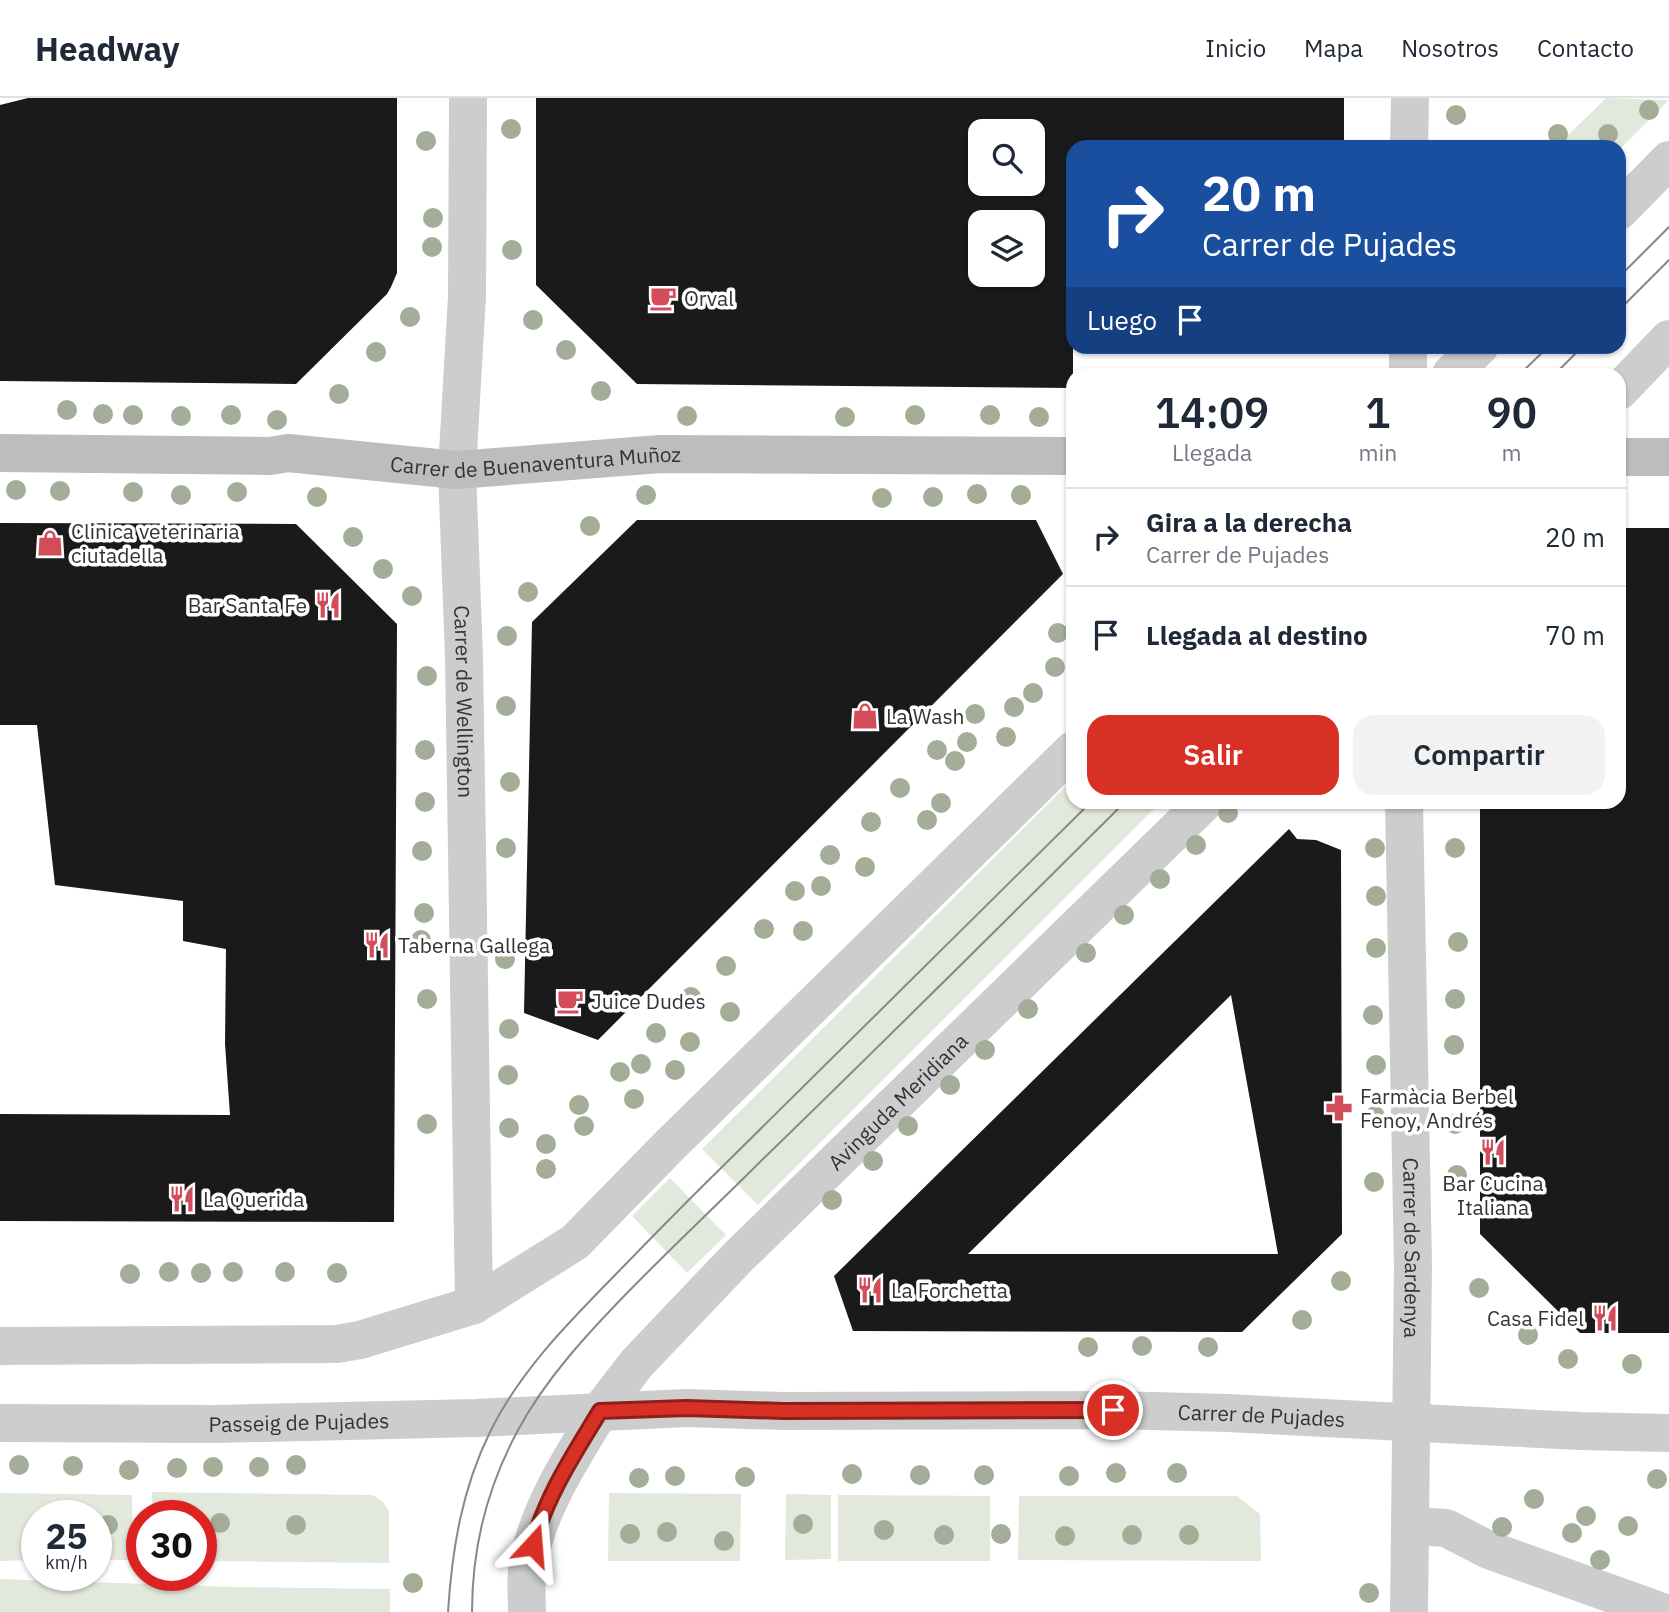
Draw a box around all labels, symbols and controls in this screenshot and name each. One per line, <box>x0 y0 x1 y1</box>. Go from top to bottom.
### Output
text: Headway <box>35 27 180 70</box>
text: Inicio <box>1205 32 1266 64</box>
text: Mapa <box>1304 32 1363 64</box>
text: Nosotros <box>1401 32 1499 64</box>
text: Contacto <box>1537 32 1634 64</box>
map controls <box>968 119 1045 287</box>
button: search <box>968 119 1045 196</box>
text: 20 m <box>1202 161 1316 224</box>
icon: right <box>1087 168 1178 259</box>
button: layers <box>968 210 1045 287</box>
text: Carrer de Pujades <box>1202 223 1457 265</box>
cafe icon: Orval <box>648 283 678 313</box>
place label: Orval <box>684 284 734 312</box>
icon: arrive <box>1171 301 1209 339</box>
text: Luego <box>1087 303 1157 337</box>
text: 14:09 <box>1155 385 1269 440</box>
text: 1 <box>1365 385 1390 440</box>
text: 90 <box>1486 385 1537 440</box>
text: Llegada <box>1172 437 1252 467</box>
text: min <box>1358 437 1397 467</box>
text: m <box>1502 437 1522 467</box>
street label: Carrer de Buenaventura Muñoz <box>389 440 681 484</box>
text: Gira a la derecha <box>1146 505 1352 539</box>
place label: Clinica veterinaria ciutadella <box>71 517 240 569</box>
icon: right <box>1087 518 1125 556</box>
text: 20 m <box>1545 520 1605 554</box>
shop icon: Clinica veterinaria ciutadella <box>35 528 65 558</box>
text: Carrer de Pujades <box>1146 539 1329 569</box>
restaurant icon: Bar Santa Fe <box>313 590 343 620</box>
place label: Bar Santa Fe <box>188 591 307 619</box>
street label: Carrer de Wellington <box>448 605 480 798</box>
icon: arrive <box>1087 616 1125 654</box>
text: Llegada al destino <box>1146 618 1368 652</box>
text: 70 m <box>1545 618 1605 652</box>
shop icon: La Wash <box>850 701 880 731</box>
place label: La Wash <box>886 702 965 730</box>
button: Salir <box>1087 715 1339 795</box>
button: Compartir <box>1353 715 1605 795</box>
restaurant icon: Taberna Gallega <box>362 930 392 960</box>
place label: Taberna Gallega <box>398 931 550 959</box>
cafe icon: Juice Dudes <box>555 986 585 1016</box>
place label: Juice Dudes <box>591 987 706 1015</box>
street label: Avinguda Meridiana <box>822 1027 974 1176</box>
place label: Farmàcia Berbel Fenoy, Andrés <box>1360 1082 1514 1134</box>
pharmacy icon: Farmàcia Berbel Fenoy, Andrés <box>1324 1093 1354 1123</box>
restaurant icon: Bar Cucina Italiana <box>1478 1137 1508 1167</box>
street label: Carrer de Sardenya <box>1397 1157 1427 1338</box>
place label: Bar Cucina Italiana <box>1442 1169 1544 1221</box>
restaurant icon: La Querida <box>167 1184 197 1214</box>
place label: La Querida <box>203 1185 304 1213</box>
restaurant icon: La Forchetta <box>855 1275 885 1305</box>
place label: La Forchetta <box>891 1276 1008 1304</box>
restaurant icon: Casa Fidel <box>1590 1303 1620 1333</box>
place label: Casa Fidel <box>1487 1304 1584 1332</box>
pin <box>1083 1380 1143 1440</box>
icon: arrive <box>1094 1391 1132 1429</box>
street label: Carrer de Pujades <box>1177 1398 1346 1433</box>
street label: Passeig de Pujades <box>209 1406 390 1438</box>
speed limit sign: 30 <box>126 1500 217 1591</box>
position arrow <box>496 1508 570 1582</box>
text: 25 <box>45 1513 88 1559</box>
text: km/h <box>45 1551 88 1574</box>

